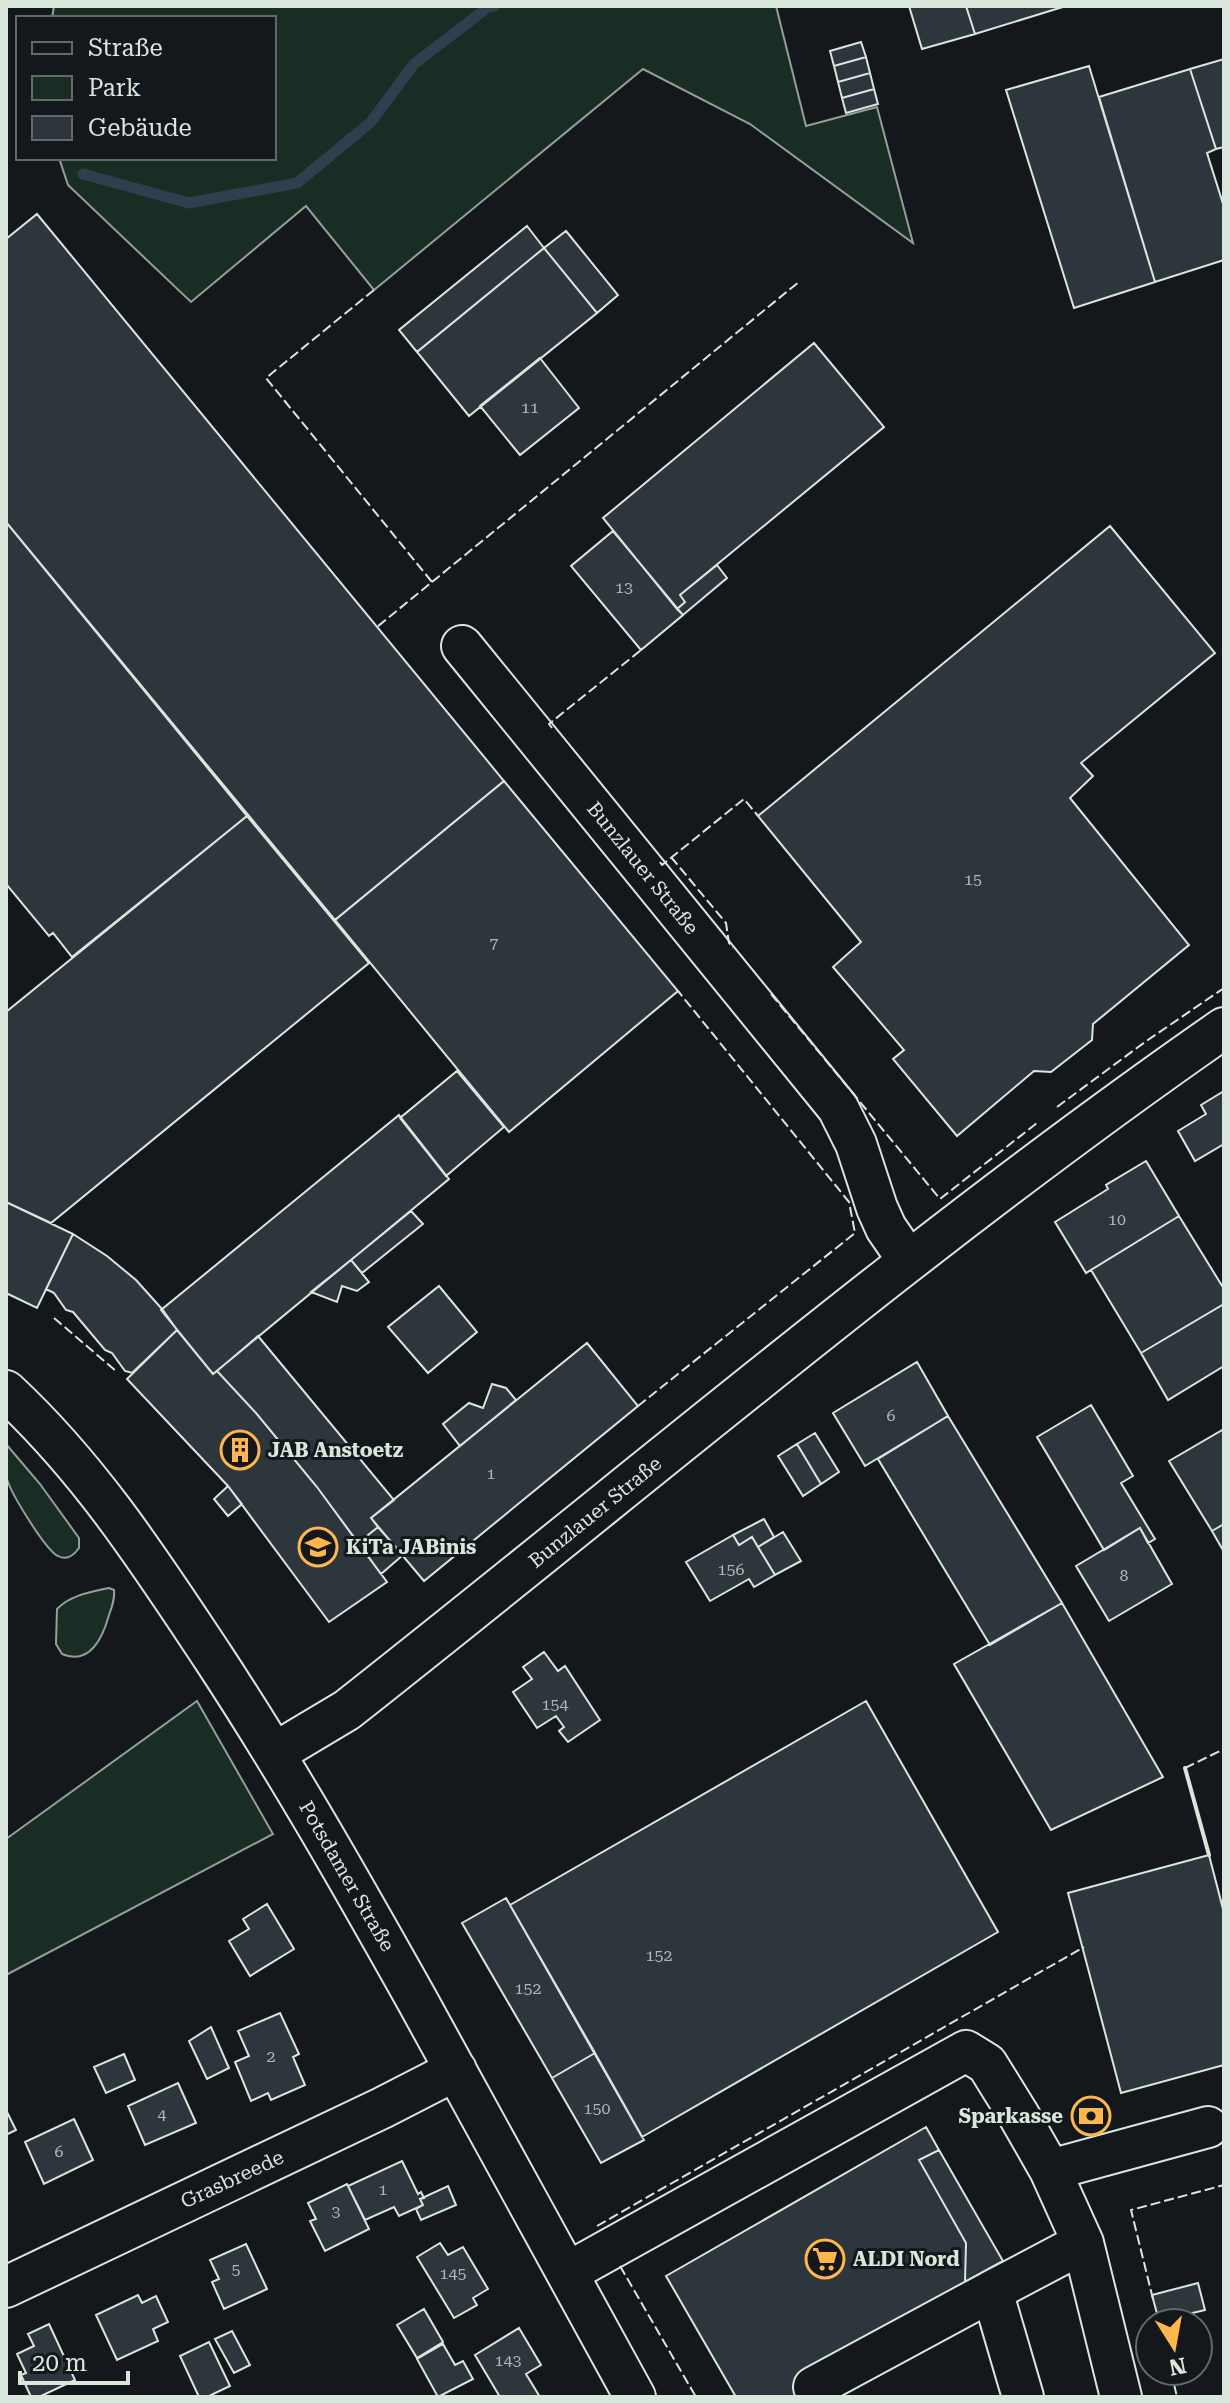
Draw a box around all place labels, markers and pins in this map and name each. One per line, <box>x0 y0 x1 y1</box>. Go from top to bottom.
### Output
building icon: JAB Anstoetz <box>219 1429 261 1471</box>
place label: JAB Anstoetz <box>268 1438 403 1462</box>
school or university icon: KiTa JABinis <box>297 1526 339 1568</box>
place label: KiTa JABinis <box>346 1535 476 1559</box>
bank icon: Sparkasse <box>1070 2095 1112 2137</box>
place label: Sparkasse <box>958 2104 1063 2128</box>
supermarket icon: ALDI Nord <box>804 2238 846 2280</box>
place label: ALDI Nord <box>853 2247 960 2271</box>

